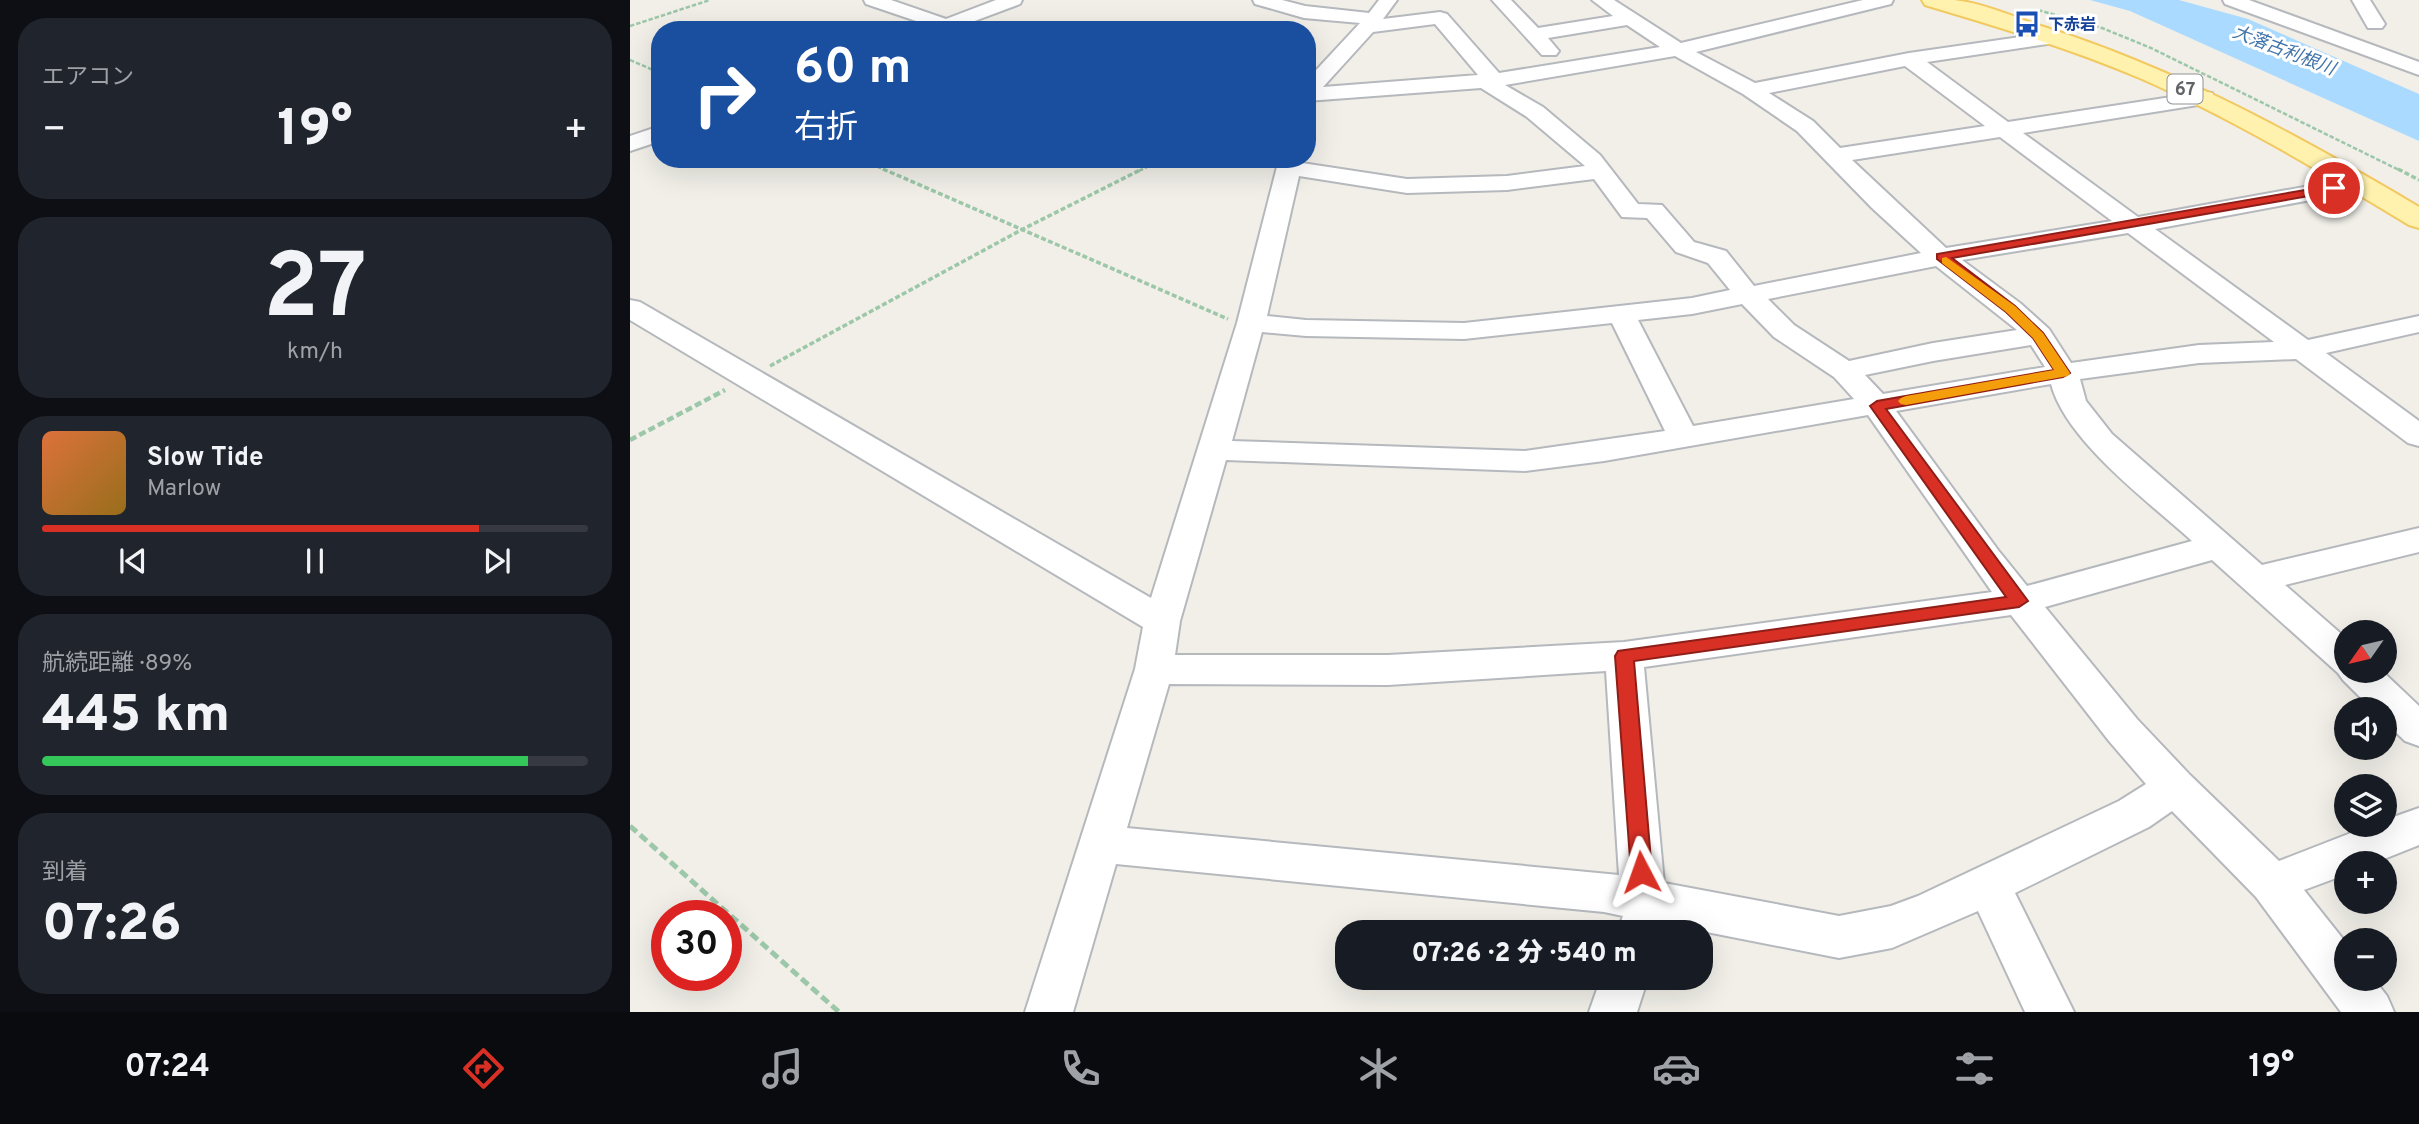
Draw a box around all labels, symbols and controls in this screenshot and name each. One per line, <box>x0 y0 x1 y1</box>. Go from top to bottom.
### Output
bus stop icon: 下赤岩 <box>2012 9 2042 39</box>
place label: 下赤岩 <box>2048 16 2096 36</box>
water label: 大落古利根川 <box>2229 21 2340 82</box>
text: 60 m <box>794 39 912 101</box>
icon: right <box>679 49 770 140</box>
text: エアコン <box>42 64 134 93</box>
road number: 67 <box>2168 74 2202 104</box>
text: 19° <box>277 98 353 164</box>
text: − <box>42 107 67 156</box>
text: + <box>563 107 588 156</box>
text: 右折 <box>794 109 858 149</box>
pin <box>2304 158 2364 218</box>
icon: arrive <box>2315 169 2353 207</box>
text: 27 <box>263 235 367 350</box>
text: km/h <box>287 338 343 367</box>
text: Slow Tide <box>147 442 264 475</box>
text: Marlow <box>147 475 221 504</box>
icon: previous <box>114 542 152 580</box>
icon: pause <box>296 542 334 580</box>
icon: next <box>478 542 516 580</box>
north arrow <box>2334 620 2398 682</box>
map controls <box>2334 620 2397 991</box>
text: 航続距離 · 89% <box>42 650 192 679</box>
text: 445 km <box>42 684 230 750</box>
button: sound <box>2334 697 2397 760</box>
button: layers <box>2334 774 2397 837</box>
position arrow <box>1604 835 1678 909</box>
button: + <box>2334 851 2397 914</box>
text: 到着 <box>42 859 88 888</box>
text: 07:26 <box>42 893 182 959</box>
speed limit sign: 30 <box>651 900 742 991</box>
button: − <box>2334 928 2397 991</box>
text: 07:26 · 2 分 · 540 m <box>1412 938 1636 971</box>
icon: directions <box>459 1044 508 1093</box>
icon: music <box>758 1044 807 1093</box>
icon: phone <box>1056 1044 1105 1093</box>
icon: climate <box>1354 1044 1403 1093</box>
icon: car <box>1652 1044 1701 1093</box>
icon: filters <box>1950 1044 1999 1093</box>
text: 07:24 <box>125 1048 210 1088</box>
text: 19° <box>2249 1048 2294 1088</box>

